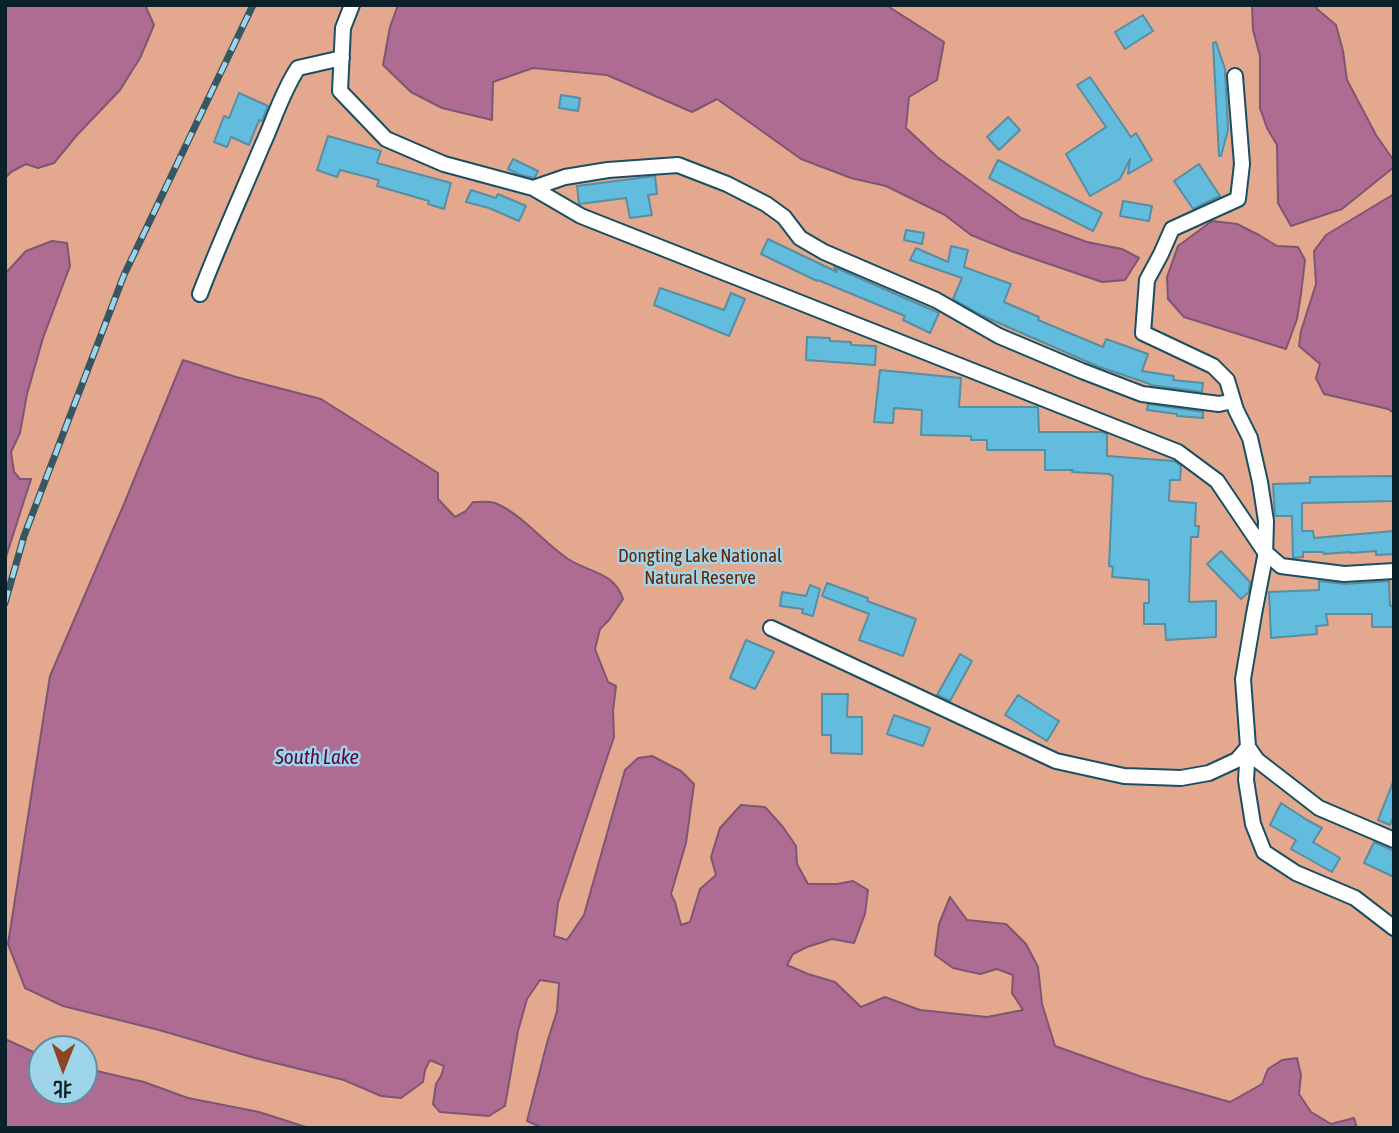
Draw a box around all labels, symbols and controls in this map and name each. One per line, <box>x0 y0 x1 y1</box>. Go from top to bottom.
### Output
park label: Dongting Lake National Natural Reserve <box>618 545 782 589</box>
water label: South Lake <box>275 744 359 770</box>
north arrow <box>28 1035 98 1105</box>
text: 北 <box>53 1078 72 1100</box>

